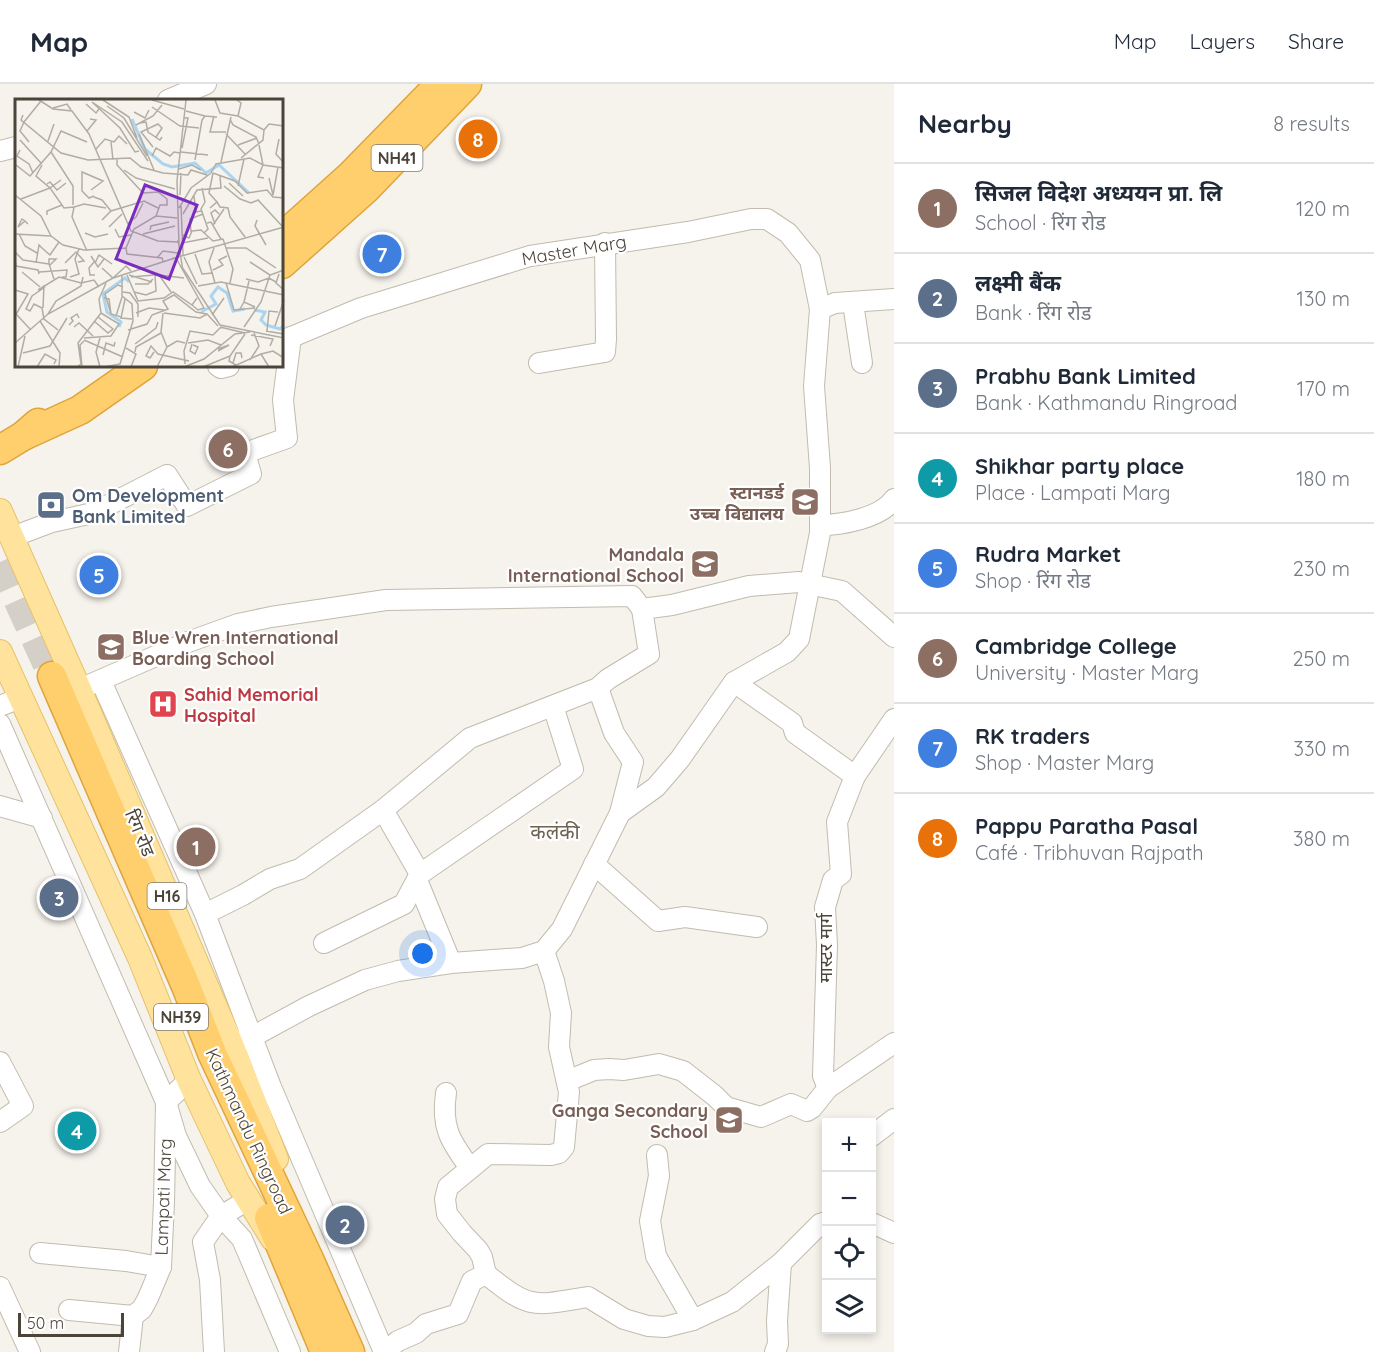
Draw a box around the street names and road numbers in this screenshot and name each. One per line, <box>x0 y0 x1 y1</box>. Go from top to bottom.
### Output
road number: NH41 <box>372 145 422 171</box>
street label: Master Marg <box>520 229 628 271</box>
street label: रिंग रोड <box>120 806 160 860</box>
road number: H16 <box>148 883 186 909</box>
street label: मास्टर मार्ग <box>814 912 837 983</box>
road number: NH39 <box>154 1004 208 1030</box>
street label: Kathmandu Ringroad <box>200 1044 298 1218</box>
street label: Lampati Marg <box>149 1138 177 1256</box>

